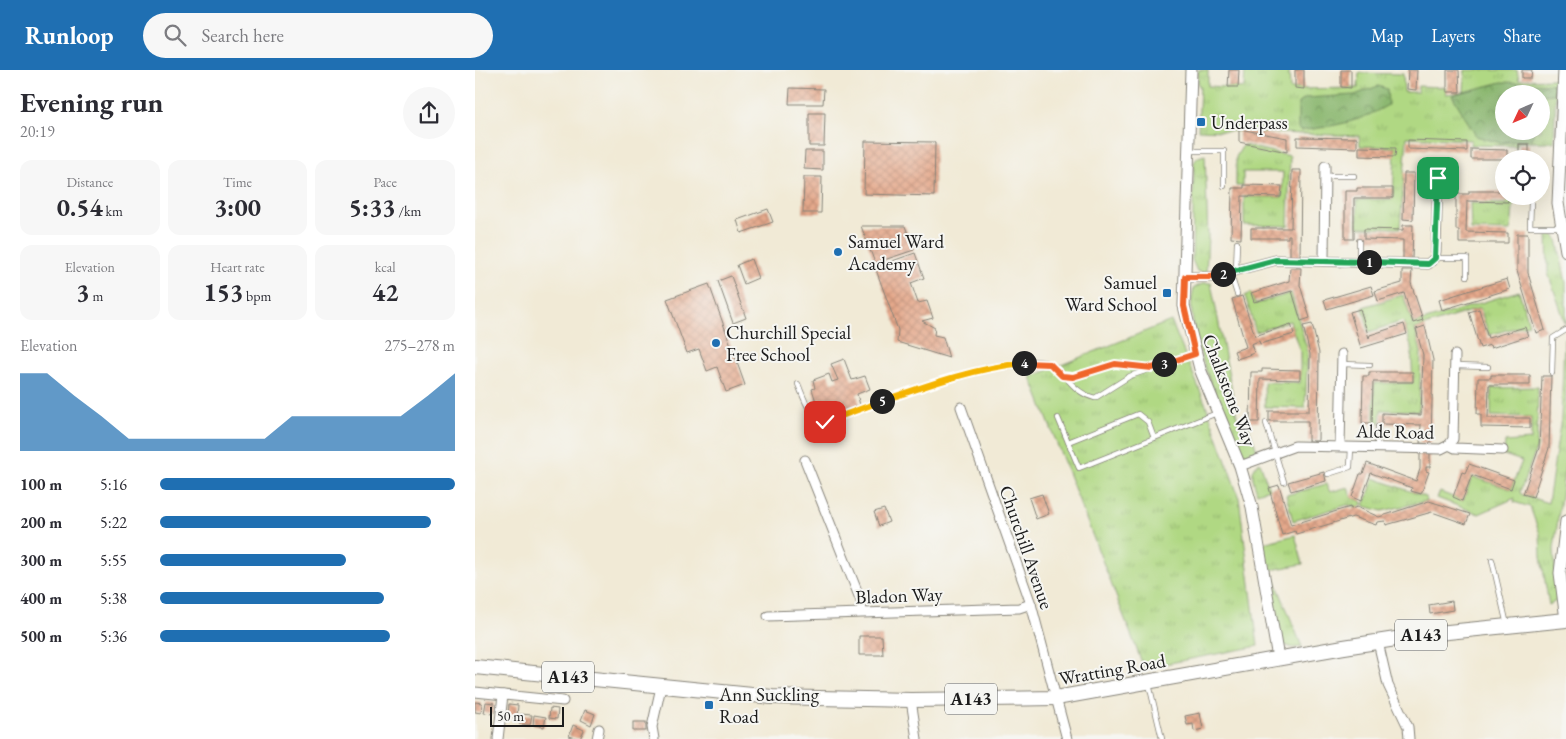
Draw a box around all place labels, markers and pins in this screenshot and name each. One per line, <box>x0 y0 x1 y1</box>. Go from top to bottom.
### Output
place label: Underpass <box>1211 110 1288 135</box>
marker: Underpass <box>1195 116 1207 128</box>
pin <box>1417 157 1459 199</box>
place label: Samuel Ward Academy <box>847 229 944 276</box>
marker: Samuel Ward Academy <box>832 246 844 258</box>
pin: 1 <box>1357 250 1381 274</box>
pin: 2 <box>1211 262 1235 286</box>
place label: Samuel Ward School <box>1065 270 1157 317</box>
marker: Samuel Ward School <box>1161 287 1173 299</box>
place label: Churchill Special Free School <box>726 320 852 367</box>
marker: Churchill Special Free School <box>710 337 722 349</box>
pin: 4 <box>1011 350 1037 376</box>
pin: 3 <box>1151 352 1177 376</box>
pin: 5 <box>869 388 895 414</box>
pin <box>804 401 846 443</box>
place label: Ann Suckling Road <box>718 682 820 729</box>
marker: Ann Suckling Road <box>703 699 715 711</box>

